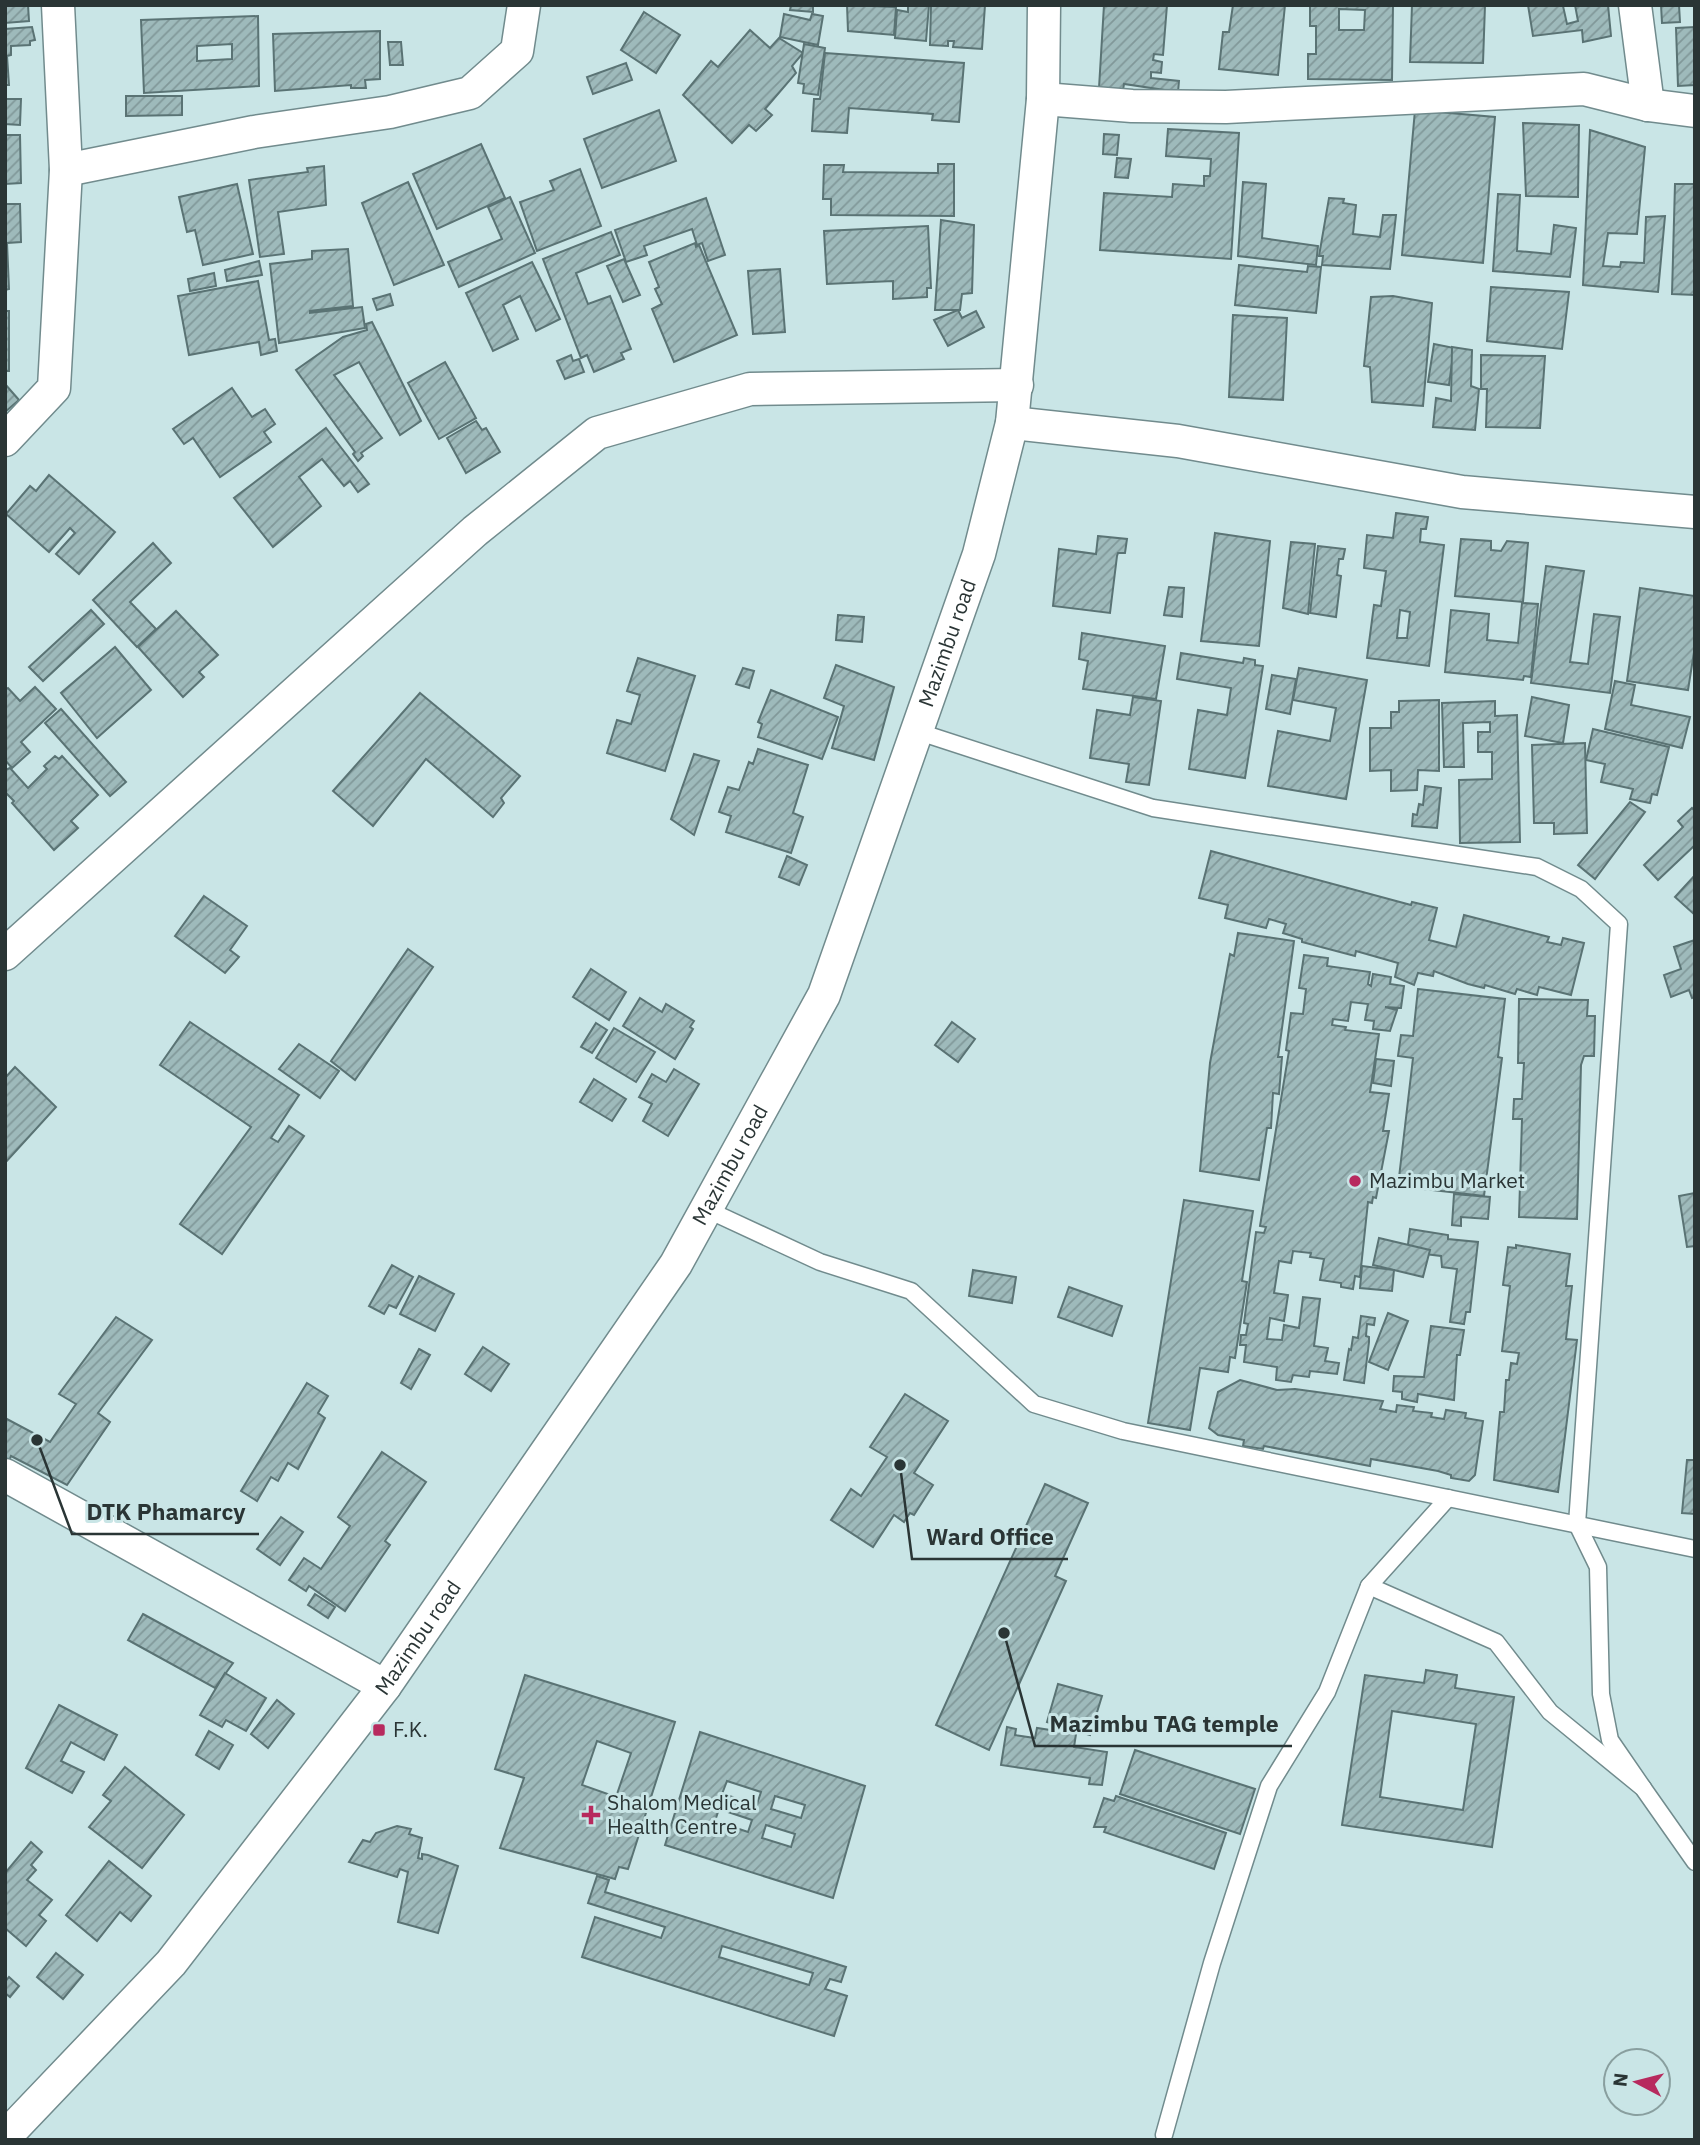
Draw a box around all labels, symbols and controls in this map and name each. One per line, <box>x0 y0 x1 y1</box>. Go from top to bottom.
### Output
street label: Mazimbu road <box>911 575 982 711</box>
street label: Mazimbu road <box>685 1099 774 1230</box>
place label: Mazimbu Market <box>1369 1166 1525 1194</box>
marker: Mazimbu Market <box>1347 1173 1363 1189</box>
callout: DTK Phamarcy <box>72 1490 259 1534</box>
text: DTK Phamarcy <box>86 1496 246 1526</box>
callout: Ward Office <box>912 1515 1068 1559</box>
text: Ward Office <box>926 1521 1054 1551</box>
street label: Mazimbu road <box>368 1574 467 1700</box>
callout: Mazimbu TAG temple <box>1035 1702 1292 1746</box>
text: Mazimbu TAG temple <box>1049 1708 1279 1738</box>
place label: F.K. <box>393 1715 428 1743</box>
marker: F.K. <box>371 1722 387 1738</box>
place label: Shalom Medical Health Centre <box>607 1788 757 1840</box>
marker: Shalom Medical Health Centre <box>581 1805 601 1825</box>
north arrow <box>1602 2047 1672 2117</box>
text: N <box>1607 2072 1633 2088</box>

